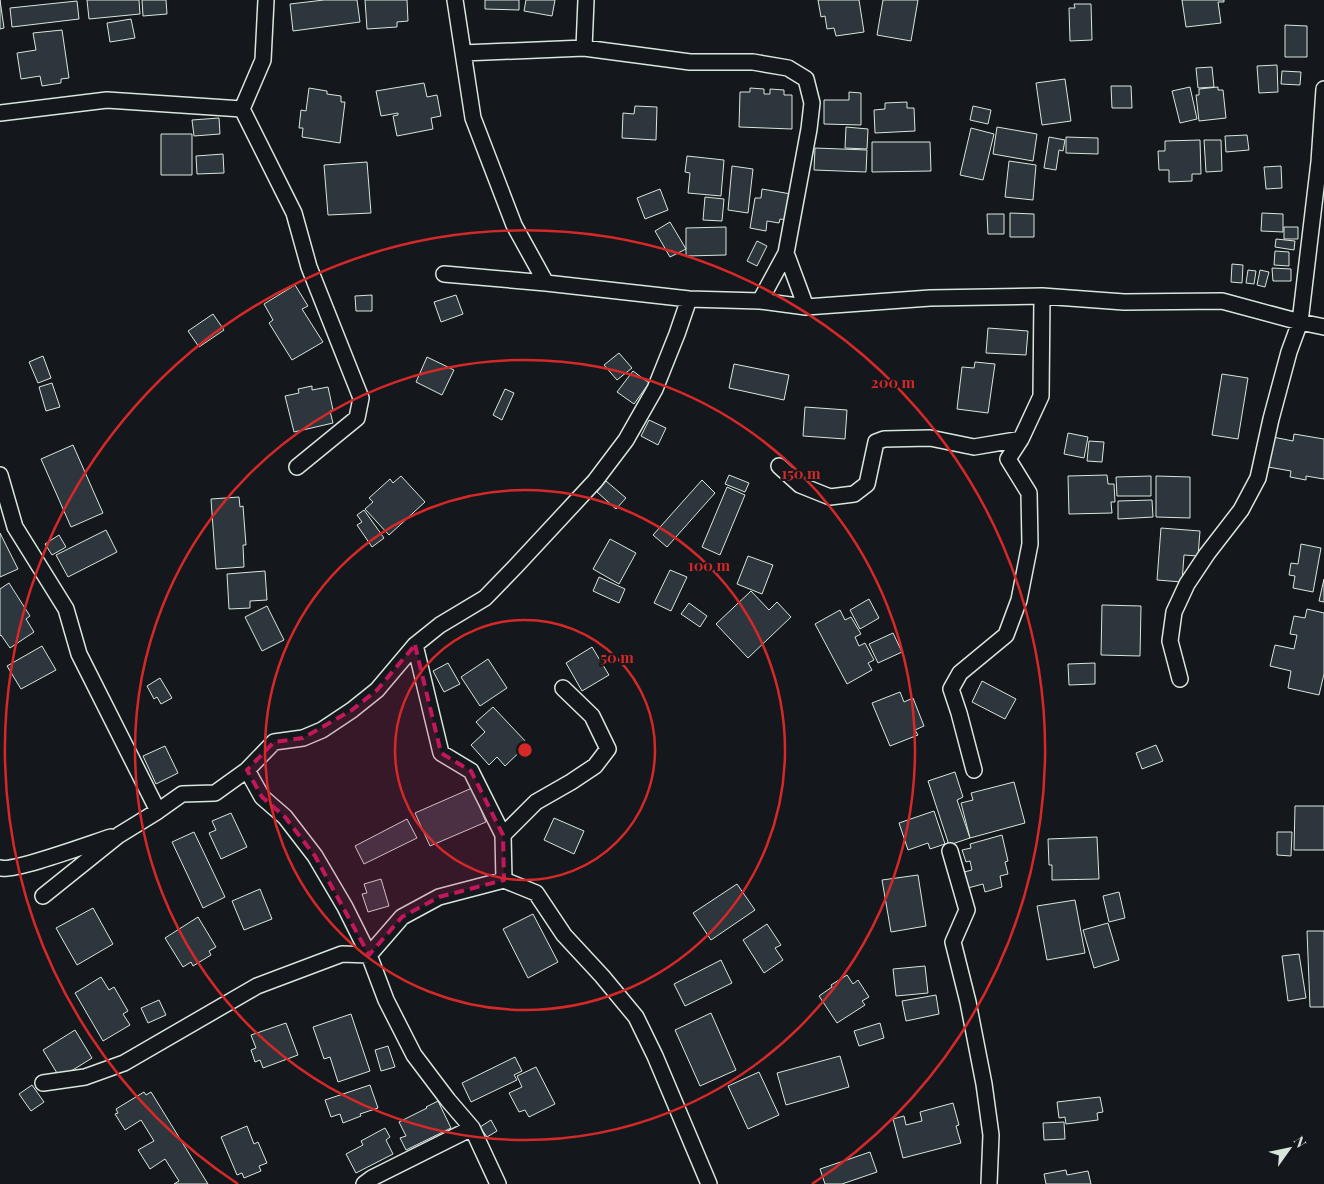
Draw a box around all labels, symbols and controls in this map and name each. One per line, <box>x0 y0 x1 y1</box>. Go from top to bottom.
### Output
text: 200 m <box>871 372 916 392</box>
text: 150 m <box>781 463 821 483</box>
text: 100 m <box>688 555 731 575</box>
text: 50 m <box>600 647 634 667</box>
centre of rings <box>516 741 534 759</box>
north arrow <box>1264 1124 1314 1174</box>
text: N <box>1290 1132 1311 1151</box>

